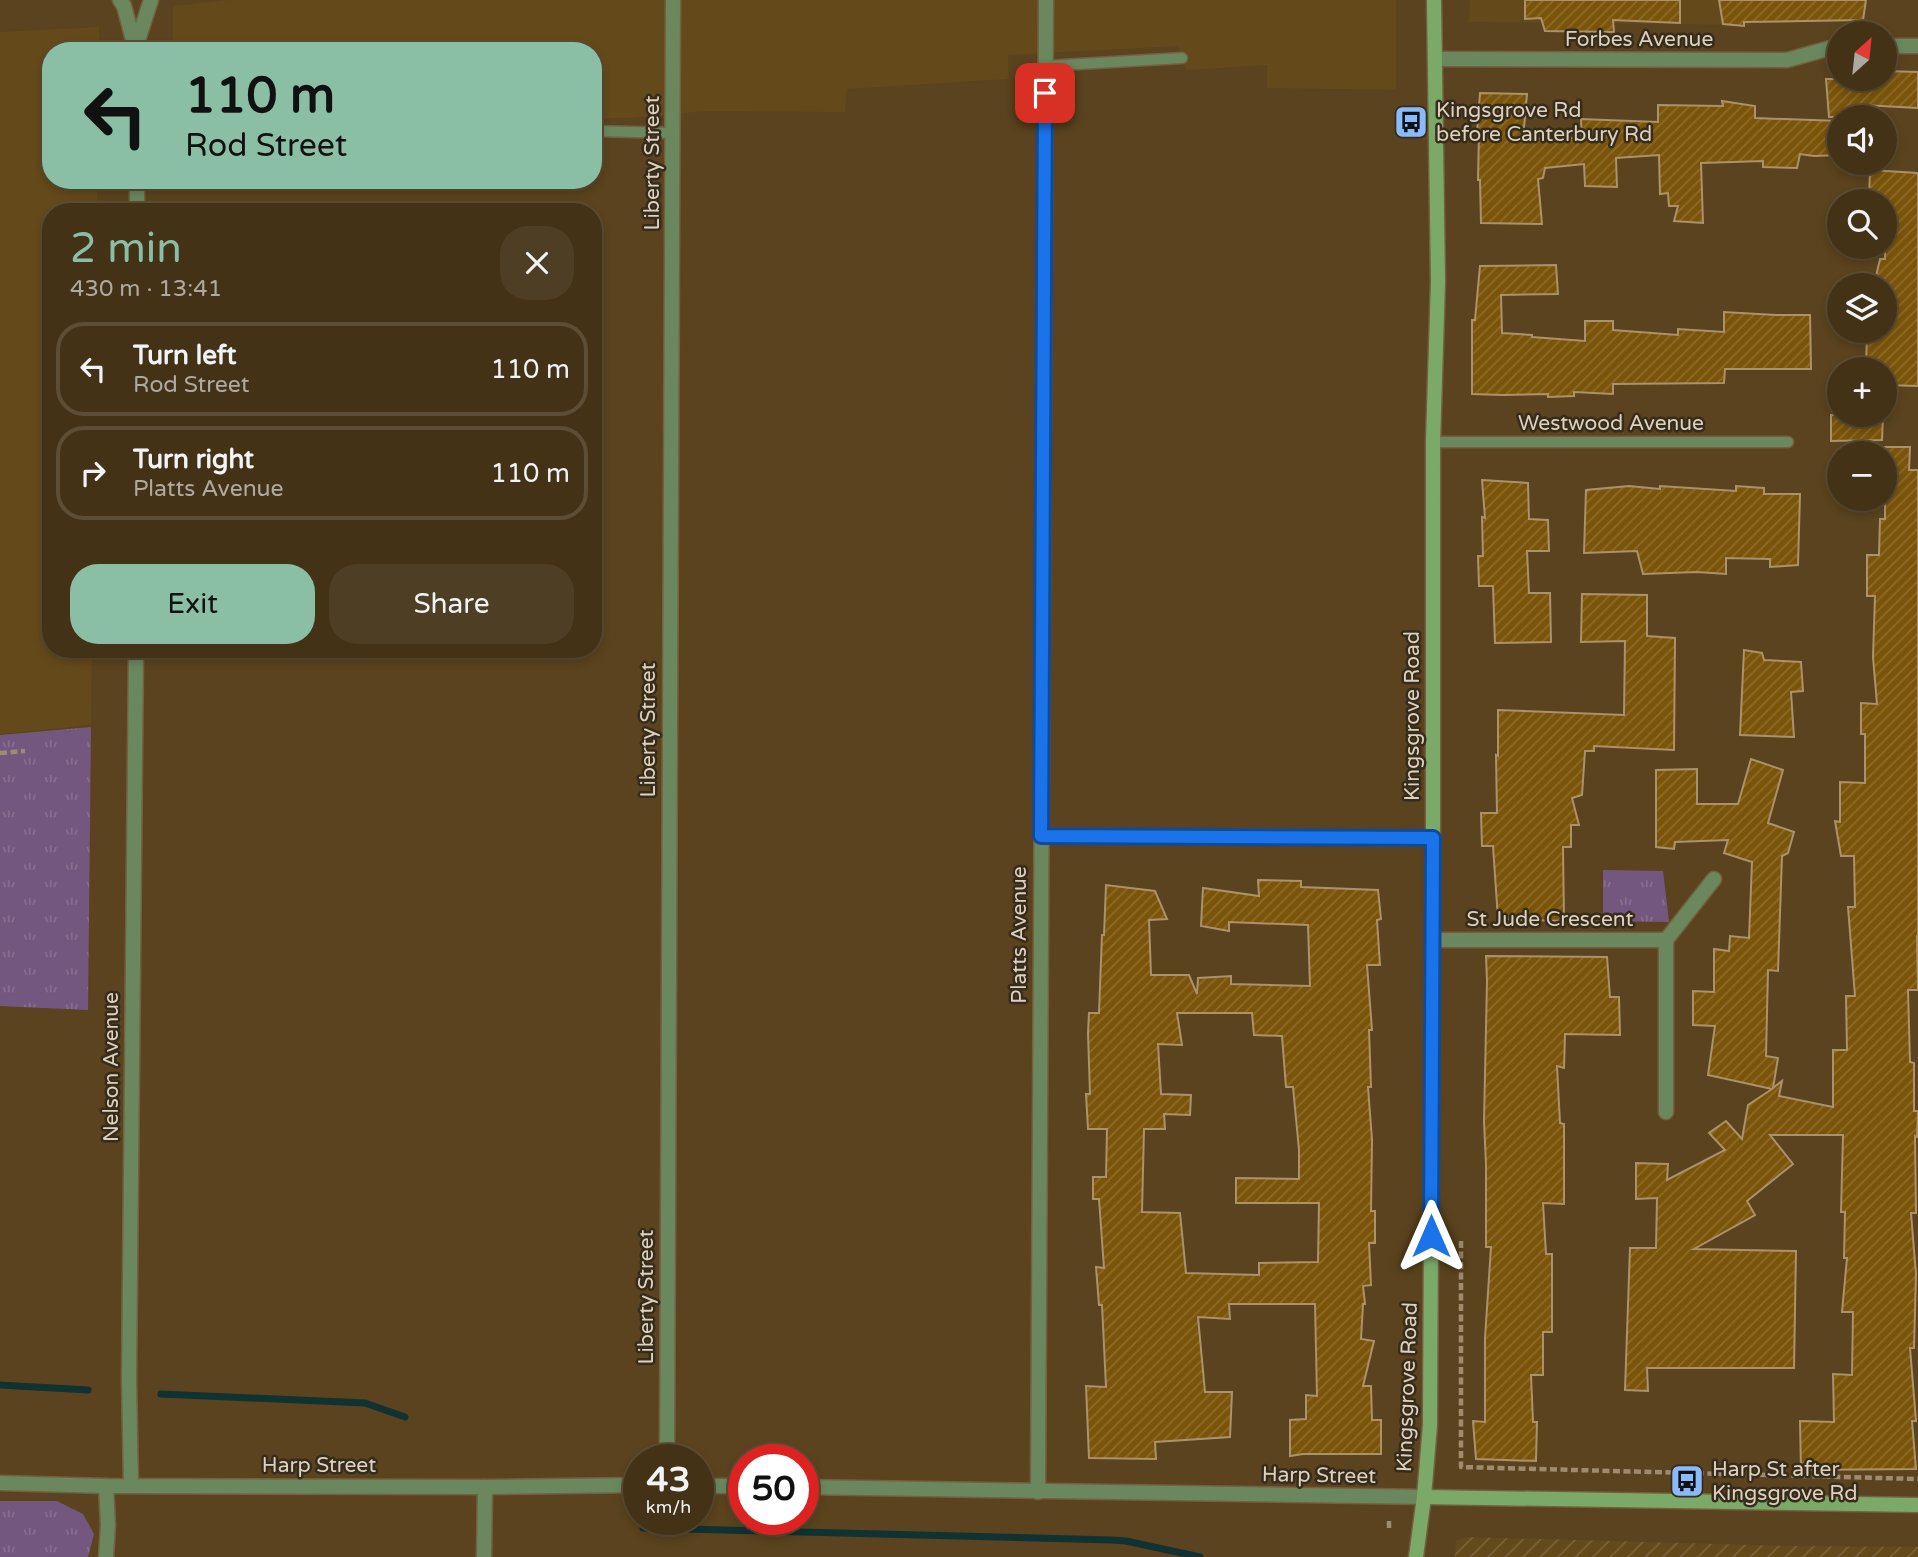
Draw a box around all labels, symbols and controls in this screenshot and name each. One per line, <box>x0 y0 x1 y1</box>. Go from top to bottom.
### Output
north arrow <box>1827 21 1897 91</box>
map controls <box>1827 21 1897 511</box>
street label: Forbes Avenue <box>1565 27 1713 52</box>
pin <box>1015 63 1075 123</box>
text: 110 m <box>185 67 335 126</box>
icon: left <box>70 70 161 161</box>
icon: arrive <box>1026 74 1064 112</box>
street label: Liberty Street <box>640 95 665 231</box>
place label: Kingsgrove Rd before Canterbury Rd <box>1436 98 1652 147</box>
bus stop icon: Kingsgrove Rd before Canterbury Rd <box>1392 103 1430 141</box>
button: sound <box>1827 105 1897 175</box>
text: Rod Street <box>185 127 347 165</box>
button: search <box>1827 189 1897 259</box>
text: 2 min <box>70 223 182 274</box>
button: close <box>500 226 574 300</box>
button: layers <box>1827 273 1897 343</box>
text: 430 m · 13:41 <box>70 275 222 303</box>
text: Turn left <box>133 340 236 371</box>
icon: left <box>74 350 112 388</box>
text: 110 m <box>490 354 570 385</box>
button: + <box>1827 357 1897 427</box>
text: Rod Street <box>133 371 250 399</box>
street label: Westwood Avenue <box>1518 411 1704 436</box>
button: − <box>1827 441 1897 511</box>
text: Turn right <box>133 444 254 475</box>
icon: right <box>74 454 112 492</box>
text: 110 m <box>490 458 570 489</box>
text: Platts Avenue <box>133 475 284 503</box>
button: Exit <box>70 564 315 644</box>
button: Share <box>329 564 574 644</box>
street label: Kingsgrove Road <box>1400 631 1425 801</box>
street label: Liberty Street <box>636 662 661 798</box>
street label: Platts Avenue <box>1007 866 1032 1004</box>
street label: St Jude Crescent <box>1467 907 1633 932</box>
street label: Nelson Avenue <box>99 992 124 1142</box>
position arrow <box>1394 1199 1468 1273</box>
street label: Liberty Street <box>634 1229 659 1365</box>
street label: Kingsgrove Road <box>1392 1302 1423 1472</box>
speed limit sign: 50 <box>728 1444 819 1535</box>
street label: Harp Street <box>262 1453 376 1478</box>
place label: Harp St after Kingsgrove Rd <box>1712 1457 1858 1506</box>
text: 43 <box>647 1459 690 1501</box>
street label: Harp Street <box>1262 1462 1376 1489</box>
bus stop icon: Harp St after Kingsgrove Rd <box>1668 1462 1706 1500</box>
text: km/h <box>646 1496 691 1518</box>

